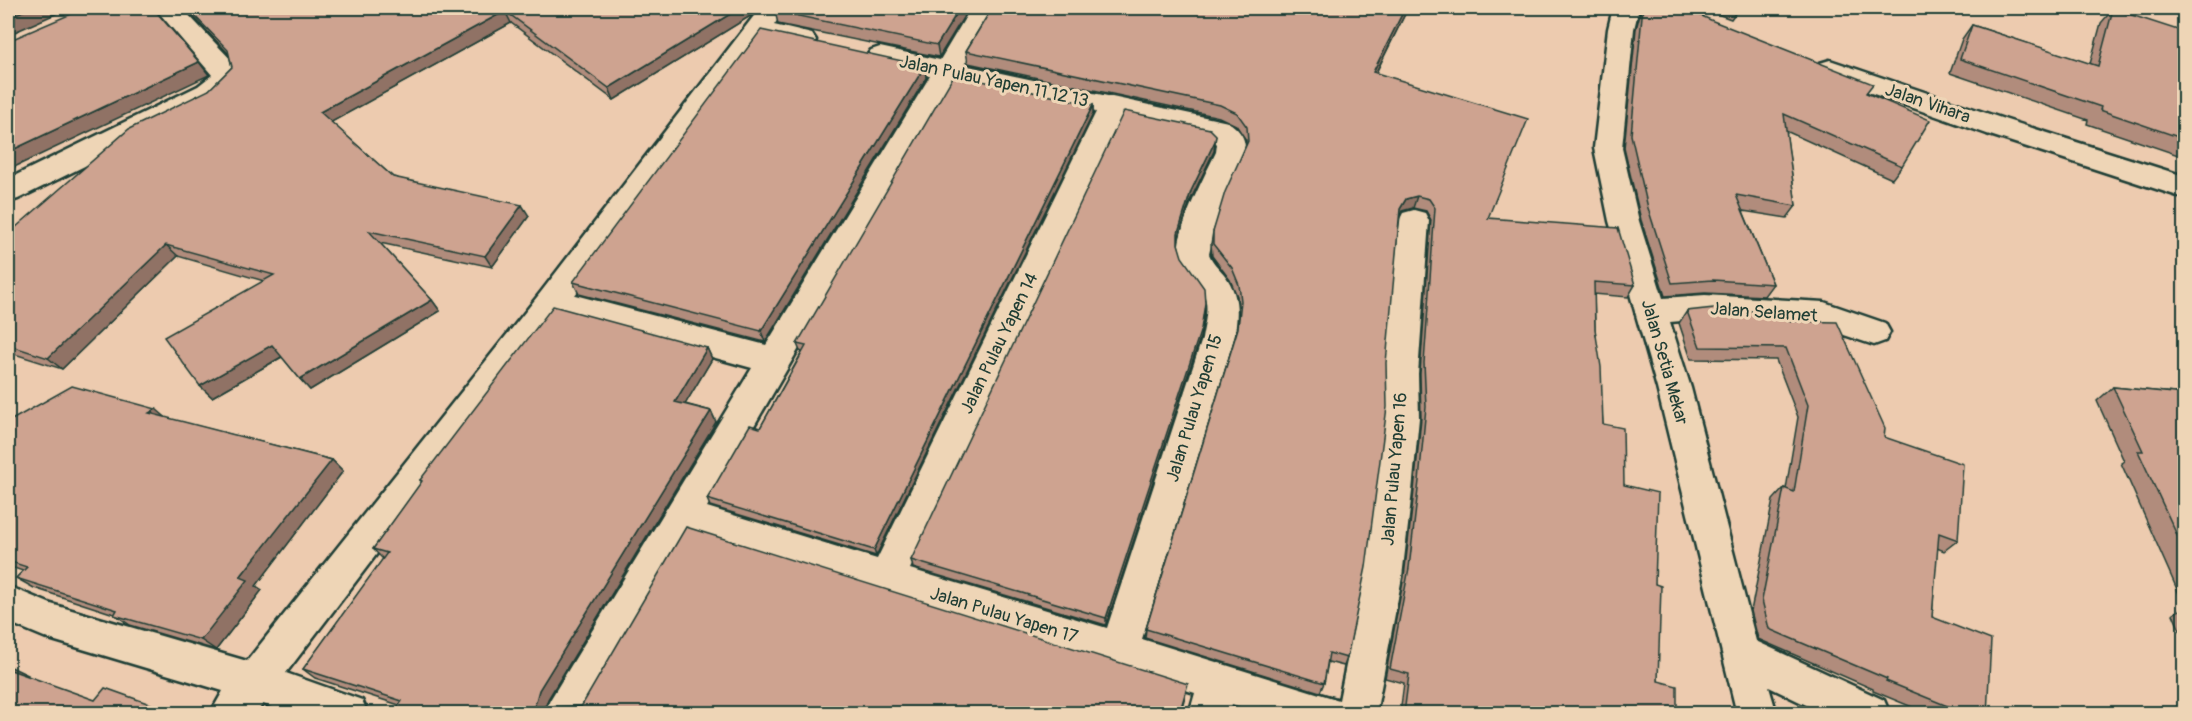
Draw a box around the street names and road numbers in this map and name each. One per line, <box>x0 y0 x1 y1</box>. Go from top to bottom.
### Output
street label: Jalan Pulau Yapen 11 12 13 <box>897 50 1091 113</box>
street label: Jalan Vihara <box>1882 78 1974 129</box>
street label: Jalan Pulau Yapen 14 <box>955 268 1044 418</box>
street label: Jalan Setia Mekar <box>1636 297 1694 428</box>
street label: Jalan Selamet <box>1710 297 1819 328</box>
street label: Jalan Pulau Yapen 15 <box>1161 331 1228 485</box>
street label: Jalan Pulau Yapen 16 <box>1376 391 1413 547</box>
street label: Jalan Pulau Yapen 17 <box>927 582 1081 649</box>

